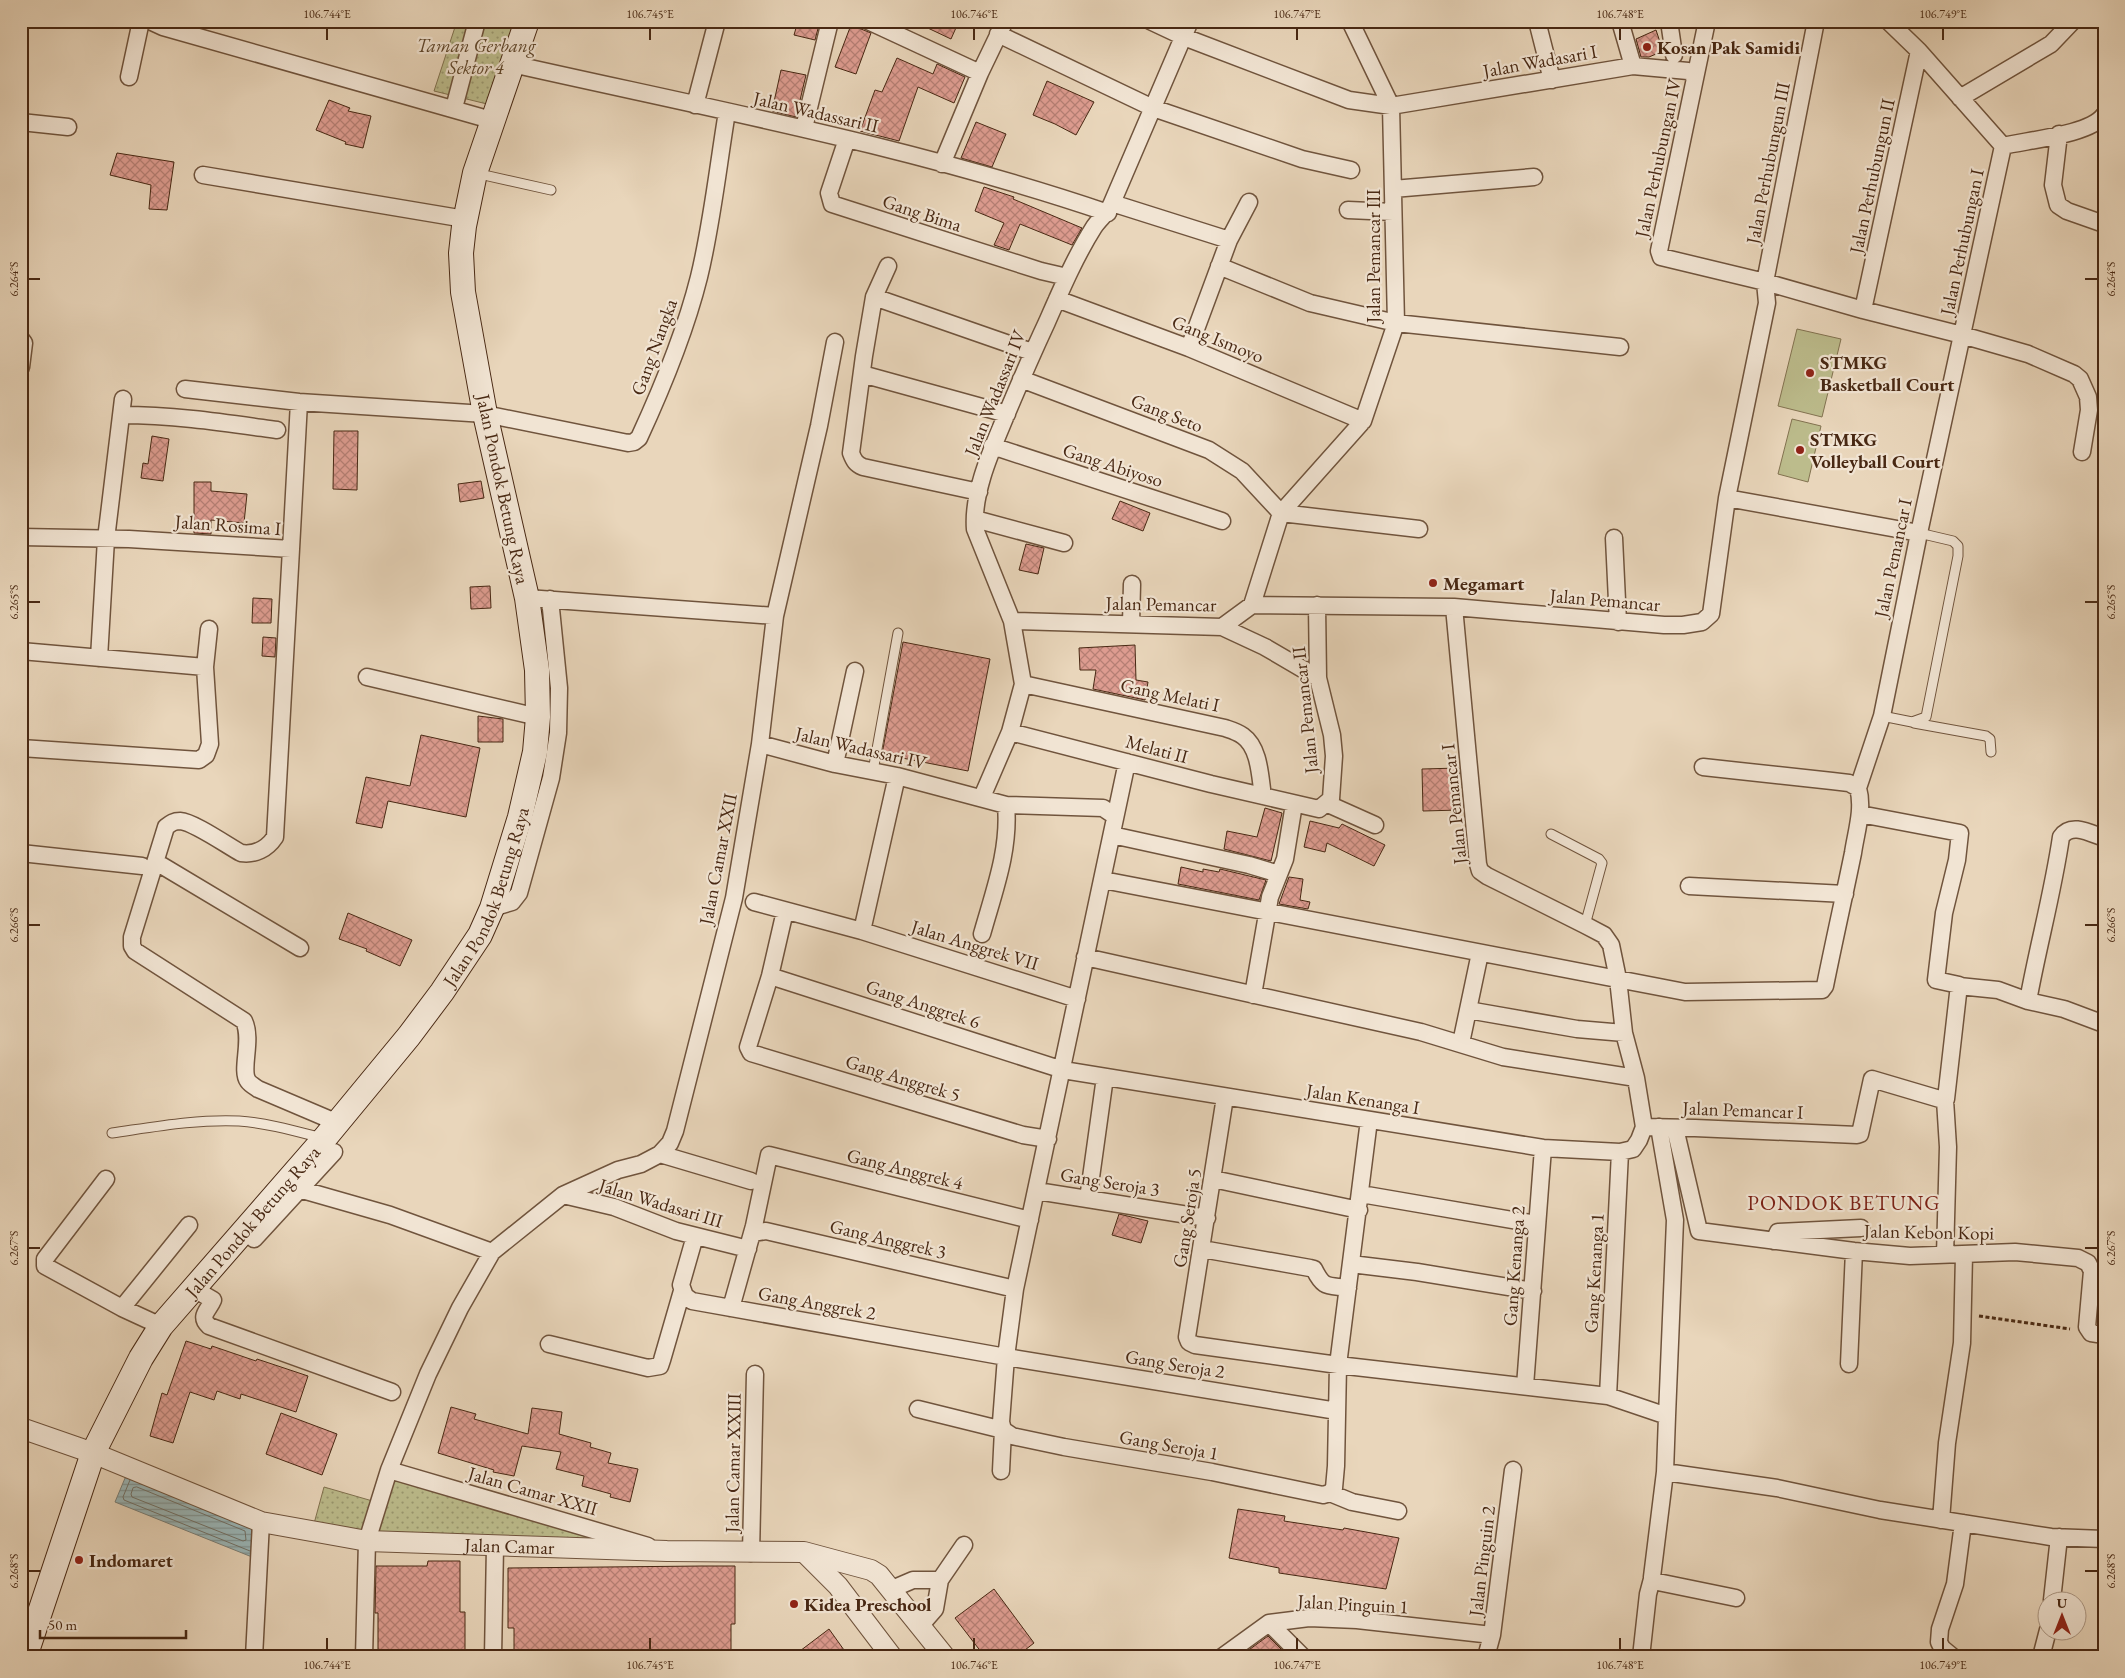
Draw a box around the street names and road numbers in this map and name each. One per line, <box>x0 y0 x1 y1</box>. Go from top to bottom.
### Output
street label: Jalan Wadasari I <box>1479 39 1599 84</box>
street label: Jalan Perhubungan IV <box>1629 76 1687 242</box>
street label: Jalan Perhubungun III <box>1740 79 1796 248</box>
street label: Jalan Wadassari II <box>749 85 882 139</box>
street label: Jalan Perhubungun II <box>1843 96 1901 258</box>
street label: Jalan Perhubungan I <box>1934 166 1990 319</box>
street label: Gang Bima <box>879 188 965 238</box>
street label: Jalan Pemancar III <box>1361 189 1386 325</box>
street label: Gang Nangka <box>625 295 683 399</box>
street label: Gang Ismoyo <box>1168 309 1268 369</box>
street label: Jalan Wadassari IV <box>958 326 1032 462</box>
street label: Gang Seto <box>1127 388 1207 438</box>
street label: Jalan Pondok Betung Raya <box>470 390 535 587</box>
street label: Gang Abiyoso <box>1060 437 1166 493</box>
street label: Jalan Pemancar I <box>1868 496 1918 622</box>
street label: Jalan Rosima I <box>172 509 282 541</box>
street label: Jalan Pemancar <box>1547 583 1662 617</box>
street label: Jalan Pemancar <box>1103 591 1217 617</box>
street label: Jalan Pemancar II <box>1286 645 1324 777</box>
street label: Gang Melati I <box>1118 672 1222 718</box>
street label: Jalan Wadassari IV <box>791 720 929 775</box>
street label: Melati II <box>1123 729 1191 769</box>
street label: Jalan Pemancar I <box>1435 742 1473 867</box>
street label: Jalan Camar XXII <box>693 791 743 929</box>
street label: Jalan Pondok Betung Raya <box>436 804 534 993</box>
street label: Jalan Anggrek VII <box>906 913 1042 976</box>
street label: Gang Anggrek 6 <box>863 974 983 1034</box>
street label: Gang Anggrek 5 <box>843 1049 963 1107</box>
street label: Jalan Kenanga I <box>1303 1077 1422 1120</box>
street label: Jalan Pemancar I <box>1680 1095 1804 1125</box>
street label: Jalan Pondok Betung Raya <box>178 1140 326 1304</box>
street label: Gang Anggrek 4 <box>844 1142 967 1196</box>
street label: Gang Seroja 3 <box>1058 1162 1162 1202</box>
street label: Gang Seroja 5 <box>1167 1166 1207 1270</box>
street label: Jalan Wadasari III <box>594 1172 726 1234</box>
street label: Gang Kenanga 2 <box>1497 1205 1531 1327</box>
street label: Gang Kenanga 1 <box>1578 1212 1610 1334</box>
street label: Gang Anggrek 3 <box>827 1213 949 1265</box>
street label: Jalan Kebon Kopi <box>1862 1218 1995 1246</box>
street label: Gang Anggrek 2 <box>756 1280 878 1326</box>
street label: Gang Seroja 2 <box>1123 1344 1227 1384</box>
street label: Jalan Camar XXIII <box>719 1392 747 1535</box>
street label: Gang Seroja 1 <box>1117 1424 1221 1466</box>
street label: Jalan Camar XXII <box>464 1460 601 1522</box>
street label: Jalan Pinguin 2 <box>1463 1504 1501 1620</box>
street label: Jalan Camar <box>462 1532 555 1560</box>
street label: Jalan Pinguin 1 <box>1295 1589 1409 1619</box>

